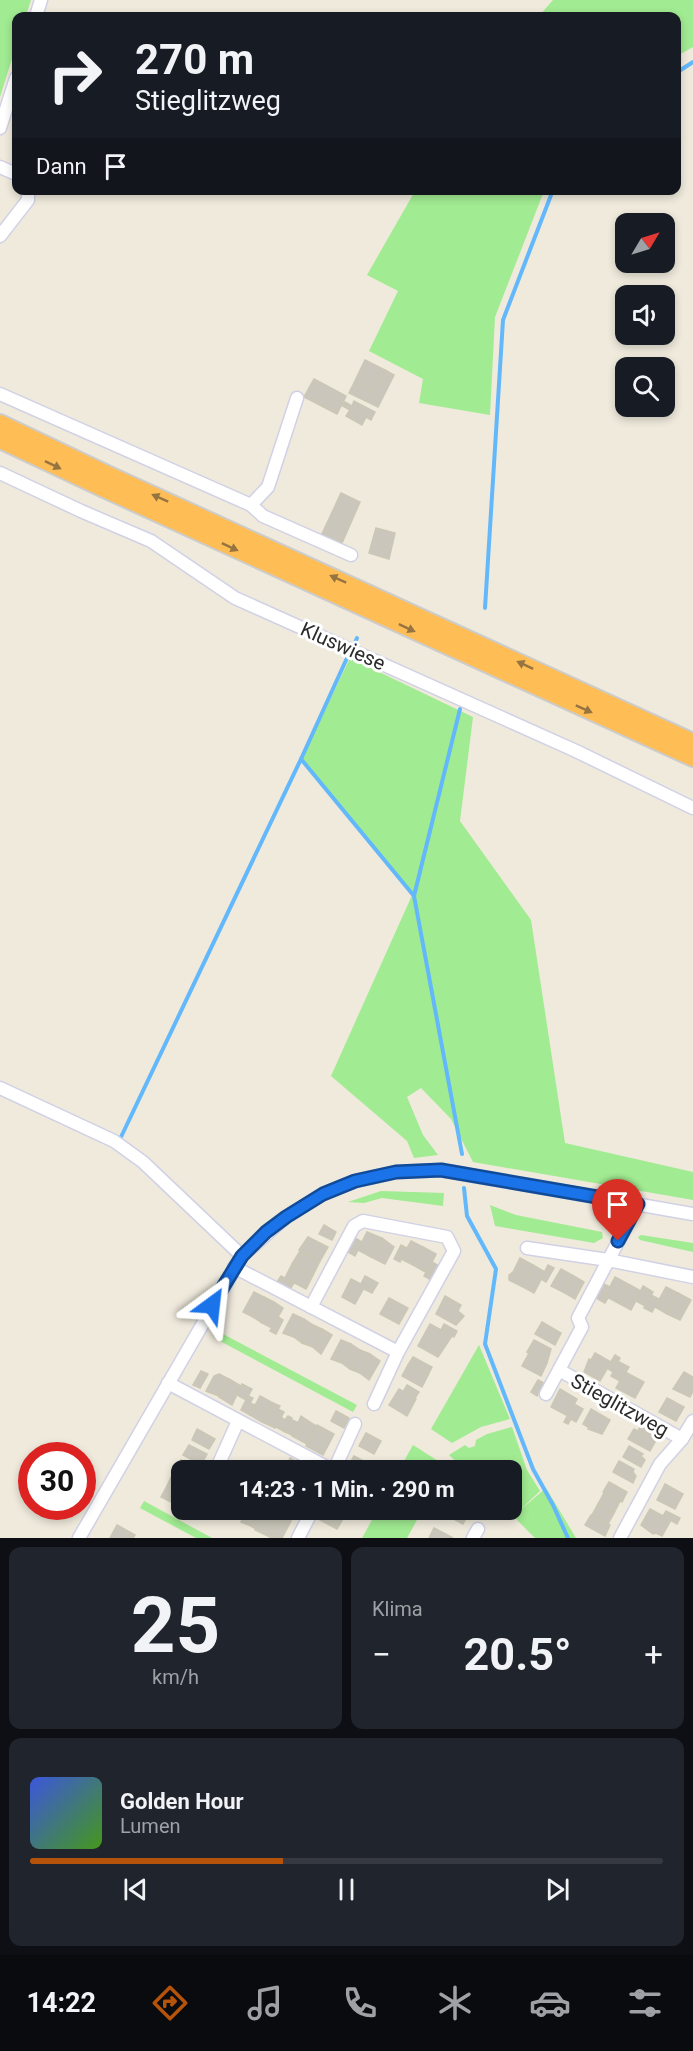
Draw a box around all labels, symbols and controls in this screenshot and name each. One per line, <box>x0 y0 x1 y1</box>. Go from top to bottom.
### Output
text: 270 m <box>135 35 254 84</box>
icon: right <box>36 36 114 114</box>
text: Stieglitzweg <box>135 85 281 117</box>
icon: arrive <box>99 150 132 183</box>
text: Dann <box>36 154 87 179</box>
north arrow <box>615 213 675 273</box>
map controls <box>615 213 675 417</box>
button: sound <box>615 285 675 345</box>
button: search <box>615 357 675 417</box>
one-way arrow <box>44 460 61 469</box>
one-way arrow <box>152 494 169 503</box>
one-way arrow <box>221 542 239 552</box>
one-way arrow <box>329 575 346 584</box>
street label: Kluswiese <box>297 617 389 675</box>
one-way arrow <box>398 624 415 633</box>
one-way arrow <box>516 660 534 670</box>
one-way arrow <box>576 705 593 714</box>
pin <box>592 1179 643 1241</box>
icon: arrive <box>601 1188 634 1221</box>
position arrow <box>180 1273 244 1337</box>
street label: Stieglitzweg <box>567 1368 673 1442</box>
speed limit sign: 30 <box>18 1442 96 1520</box>
text: 14:23 · 1 Min. · 290 m <box>238 1477 455 1502</box>
text: 25 <box>131 1580 220 1671</box>
text: Klima <box>372 1597 423 1621</box>
text: 20.5° <box>464 1628 572 1681</box>
text: − <box>372 1635 391 1674</box>
text: + <box>644 1635 663 1674</box>
text: km/h <box>152 1665 199 1689</box>
text: Golden Hour <box>120 1789 244 1814</box>
text: Lumen <box>120 1814 181 1838</box>
icon: previous <box>119 1873 152 1906</box>
icon: pause <box>330 1873 363 1906</box>
icon: next <box>541 1873 574 1906</box>
icon: directions <box>149 1982 191 2024</box>
icon: music <box>244 1982 286 2024</box>
icon: phone <box>339 1982 381 2024</box>
icon: climate <box>434 1982 476 2024</box>
icon: car <box>529 1982 571 2024</box>
icon: filters <box>624 1982 666 2024</box>
text: 14:22 <box>27 1987 96 2019</box>

